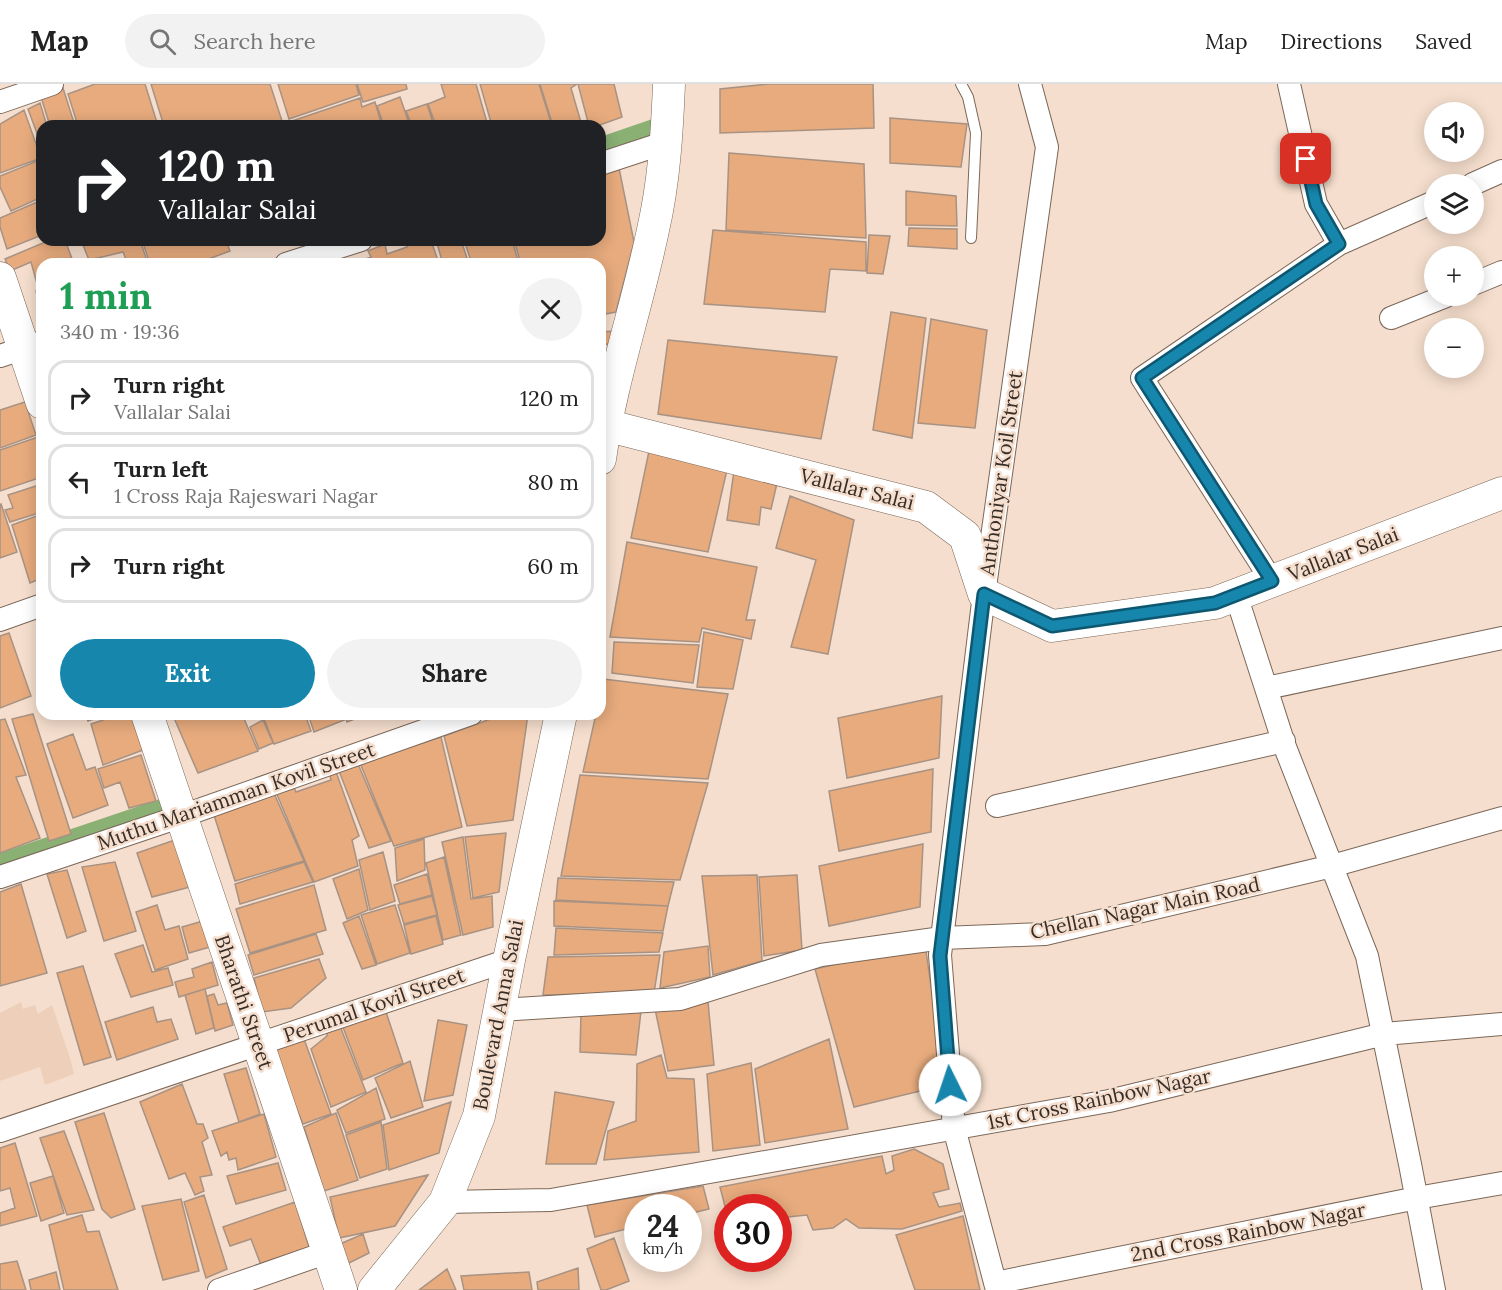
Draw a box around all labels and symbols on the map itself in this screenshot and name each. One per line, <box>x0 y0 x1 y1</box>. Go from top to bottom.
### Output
pin <box>1280 133 1331 184</box>
street label: Anthoniyar Koil Street <box>974 369 1027 578</box>
street label: Vallalar Salai <box>796 462 917 515</box>
street label: Vallalar Salai <box>1283 521 1402 586</box>
street label: Muthu Mariamman Kovil Street <box>94 736 378 855</box>
street label: Chellan Nagar Main Road <box>1028 871 1262 944</box>
street label: Boulevard Anna Salai <box>467 917 528 1112</box>
street label: Bharathi Street <box>210 931 279 1073</box>
street label: Perumal Kovil Street <box>280 962 468 1047</box>
position arrow <box>918 1053 982 1117</box>
street label: 1st Cross Rainbow Nagar <box>985 1063 1213 1134</box>
speed limit sign: 30 <box>714 1194 792 1272</box>
street label: 2nd Cross Rainbow Nagar <box>1128 1196 1368 1267</box>

